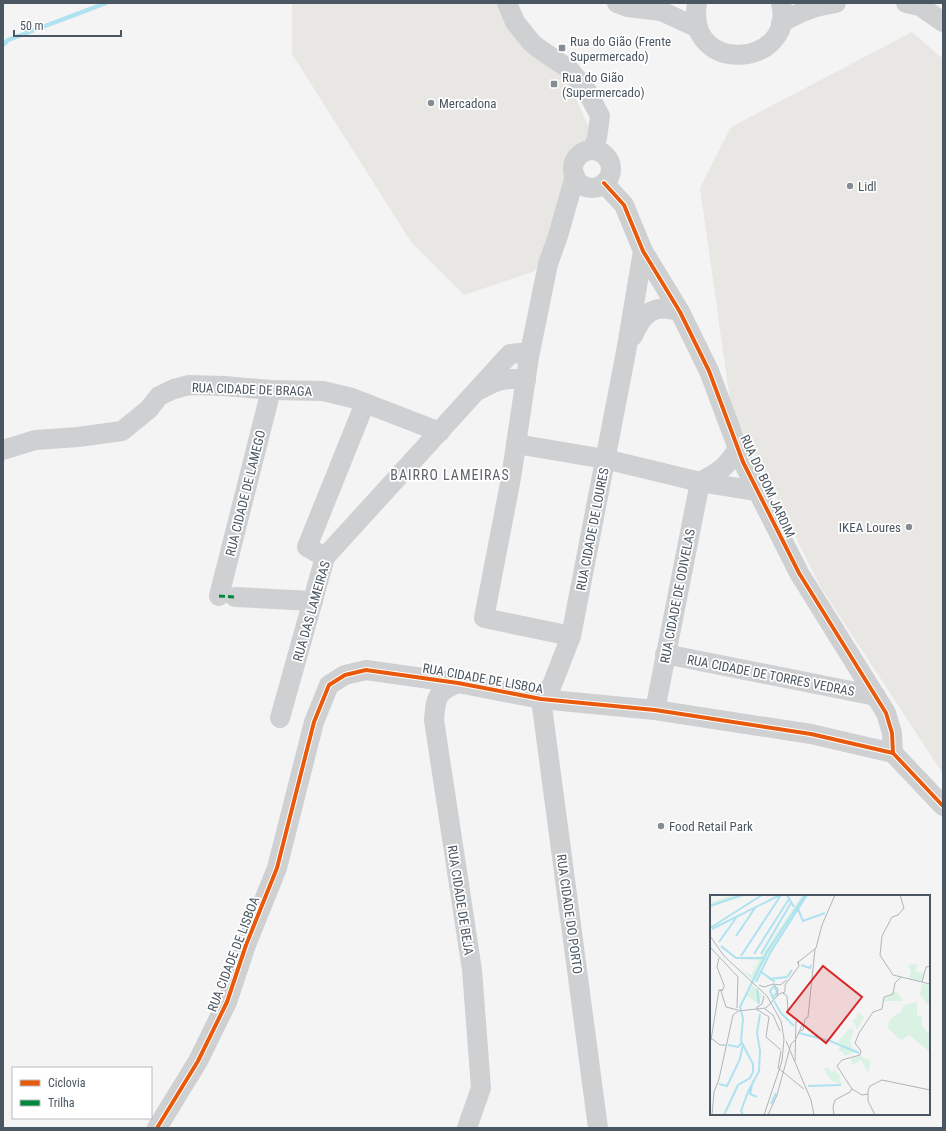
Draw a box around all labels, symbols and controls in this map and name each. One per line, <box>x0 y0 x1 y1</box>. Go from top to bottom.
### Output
scale bar <box>14 12 121 38</box>
text: 50 m <box>20 19 44 33</box>
place label: Rua do Gião (Frente Supermercado) <box>570 34 671 64</box>
marker: Rua do Gião (Frente Supermercado) <box>557 43 567 53</box>
place label: Rua do Gião (Supermercado) <box>562 70 645 100</box>
marker: Rua do Gião (Supermercado) <box>549 79 559 89</box>
place label: Mercadona <box>439 96 496 111</box>
marker: Mercadona <box>426 98 436 108</box>
place label: Lidl <box>858 179 877 194</box>
marker: Lidl <box>845 181 855 191</box>
street label: RUA CIDADE DE BRAGA <box>192 380 313 399</box>
street label: RUA CIDADE DE LAMEGO <box>223 428 268 558</box>
street label: RUA DO BOM JARDIM <box>737 433 798 540</box>
street label: RUA CIDADE DE LOURES <box>573 466 612 592</box>
district label: BAIRRO LAMEIRAS <box>390 467 510 483</box>
place label: IKEA Loures <box>839 520 901 535</box>
marker: IKEA Loures <box>904 522 914 532</box>
street label: RUA CIDADE DE ODIVELAS <box>657 527 698 664</box>
street label: RUA DAS LAMEIRAS <box>290 559 333 663</box>
street label: RUA CIDADE DE TORRES VEDRAS <box>686 652 856 699</box>
street label: RUA CIDADE DE LISBOA <box>421 661 545 697</box>
place label: Food Retail Park <box>669 819 753 834</box>
marker: Food Retail Park <box>656 821 666 831</box>
street label: RUA CIDADE DE BEJA <box>444 844 477 957</box>
street label: RUA CIDADE DO PORTO <box>554 853 585 975</box>
street label: RUA CIDADE DE LISBOA <box>205 894 263 1014</box>
inset map <box>710 895 930 1115</box>
legend <box>12 1067 152 1119</box>
text: Ciclovia <box>48 1076 86 1090</box>
text: Trilha <box>48 1096 75 1110</box>

